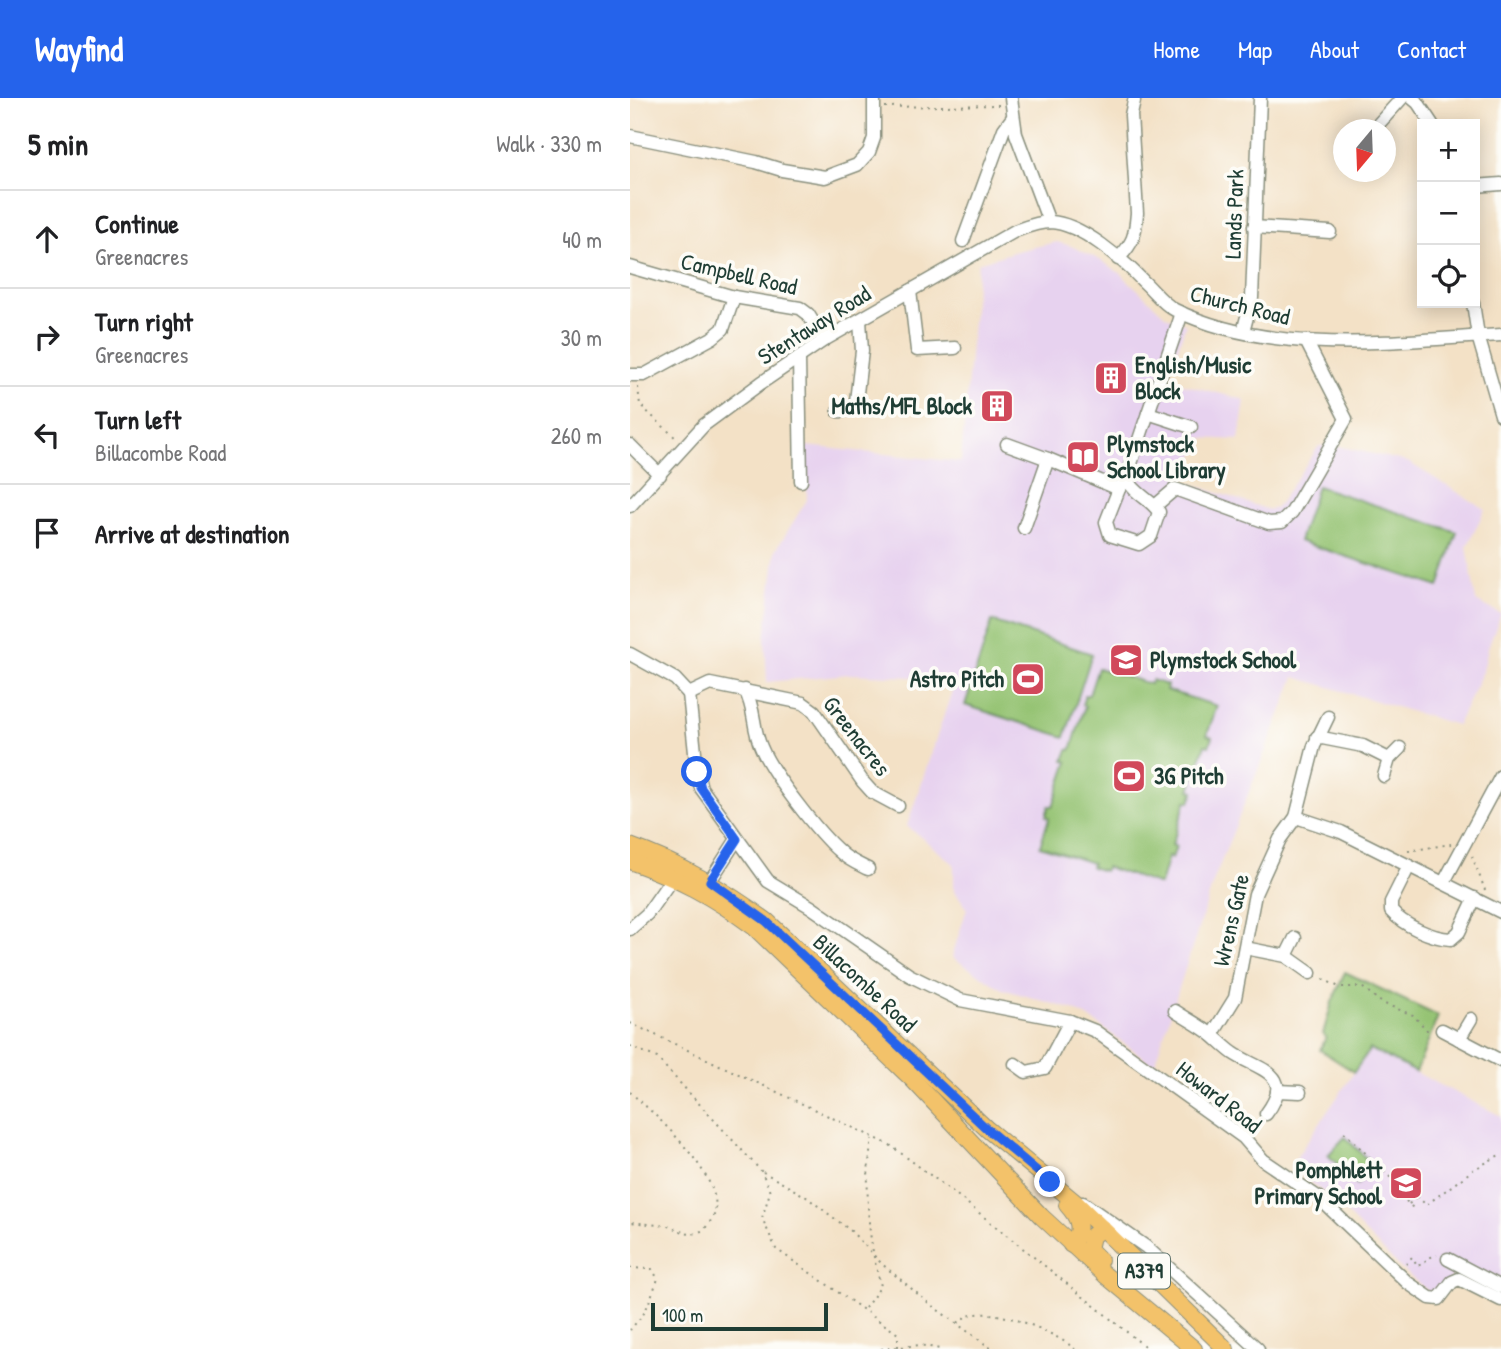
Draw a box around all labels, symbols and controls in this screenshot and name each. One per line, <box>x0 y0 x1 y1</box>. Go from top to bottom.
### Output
text: Wayfind <box>35 27 123 71</box>
text: Home <box>1153 33 1200 65</box>
text: Map <box>1238 33 1272 65</box>
text: About <box>1310 33 1359 65</box>
text: Contact <box>1397 33 1466 65</box>
north arrow <box>1333 119 1396 182</box>
map controls <box>1417 119 1480 308</box>
button: + <box>1417 119 1480 182</box>
text: 5 min <box>28 124 88 164</box>
text: Walk · 330 m <box>496 128 602 159</box>
street label: Lands Park <box>1216 168 1251 259</box>
button: − <box>1417 182 1480 245</box>
text: Continue <box>95 206 179 241</box>
icon: ahead <box>28 220 66 258</box>
text: 40 m <box>562 224 602 255</box>
text: Greenacres <box>95 241 188 272</box>
street label: Campbell Road <box>678 245 800 302</box>
button: locate <box>1417 245 1480 308</box>
street label: Church Road <box>1187 277 1293 332</box>
street label: Stentaway Road <box>752 278 876 371</box>
text: Turn right <box>95 304 193 339</box>
icon: right <box>28 318 66 356</box>
text: 30 m <box>560 322 602 353</box>
text: Greenacres <box>95 339 188 370</box>
place label: English/Music Block <box>1135 349 1252 406</box>
building icon: English/Music Block <box>1092 359 1130 397</box>
building icon: Maths/MFL Block <box>978 387 1016 425</box>
place label: Maths/MFL Block <box>831 390 972 421</box>
text: Turn left <box>95 402 181 437</box>
icon: left <box>28 416 66 454</box>
text: 260 m <box>551 420 602 451</box>
place label: Plymstock School Library <box>1107 428 1226 486</box>
text: Billacombe Road <box>95 437 226 468</box>
library icon: Plymstock School Library <box>1064 438 1102 476</box>
icon: arrive <box>28 514 66 552</box>
text: Arrive at destination <box>95 516 290 551</box>
school or university icon: Plymstock School <box>1107 641 1145 679</box>
place label: Plymstock School <box>1150 644 1297 676</box>
sports icon: Astro Pitch <box>1009 660 1047 698</box>
place label: Astro Pitch <box>910 663 1004 694</box>
street label: Greenacres <box>816 689 898 782</box>
route start <box>681 756 712 787</box>
sports icon: 3G Pitch <box>1110 757 1148 795</box>
place label: 3G Pitch <box>1154 760 1224 791</box>
street label: Wrens Gate <box>1205 871 1256 969</box>
street label: Billacombe Road <box>807 927 924 1039</box>
street label: Howard Road <box>1170 1053 1268 1140</box>
place label: Pomphlett Primary School <box>1255 1154 1383 1212</box>
school or university icon: Pomphlett Primary School <box>1387 1164 1425 1202</box>
route end <box>1034 1166 1065 1197</box>
road number: A379 <box>1118 1254 1170 1288</box>
scale bar <box>651 1300 828 1332</box>
text: 100 m <box>662 1302 703 1328</box>

